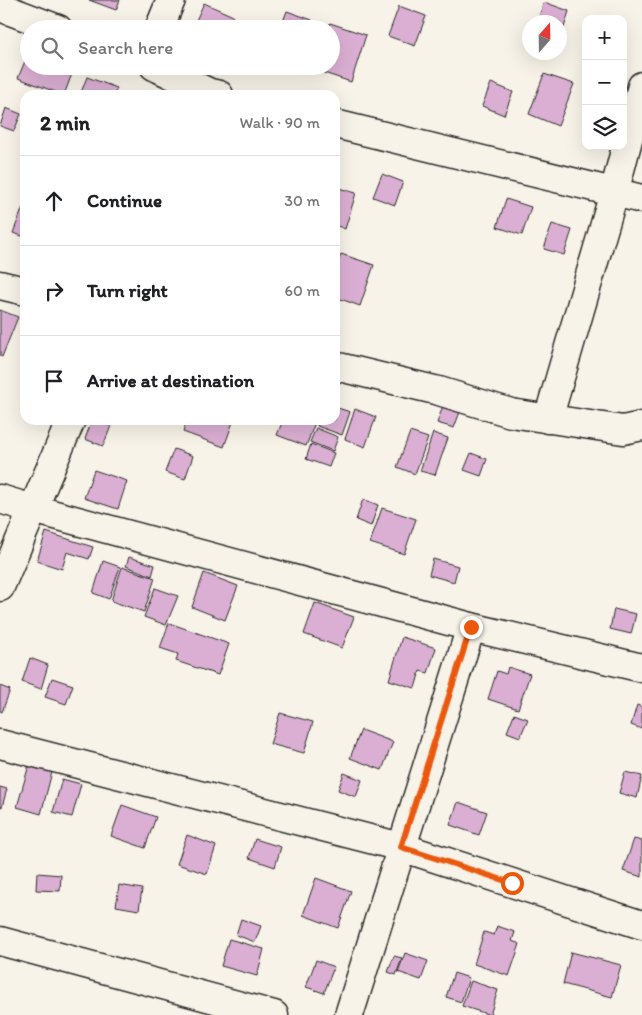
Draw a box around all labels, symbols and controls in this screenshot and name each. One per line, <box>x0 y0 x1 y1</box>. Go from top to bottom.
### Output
north arrow <box>522 15 567 60</box>
map controls <box>582 15 627 150</box>
button: + <box>582 15 627 60</box>
search box <box>20 20 340 75</box>
icon: search <box>38 34 66 62</box>
text: Search here <box>78 36 173 59</box>
button: − <box>582 60 627 105</box>
button: layers <box>582 105 627 150</box>
text: 2 min <box>40 110 90 135</box>
text: Walk · 90 m <box>240 113 320 132</box>
icon: ahead <box>40 187 68 215</box>
text: Continue <box>87 189 162 212</box>
text: 30 m <box>284 191 320 210</box>
icon: right <box>40 277 68 305</box>
text: Turn right <box>87 279 168 302</box>
text: 60 m <box>285 281 320 300</box>
icon: arrive <box>40 367 68 395</box>
text: Arrive at destination <box>87 369 254 392</box>
route end <box>460 616 483 639</box>
route start <box>501 872 524 895</box>

